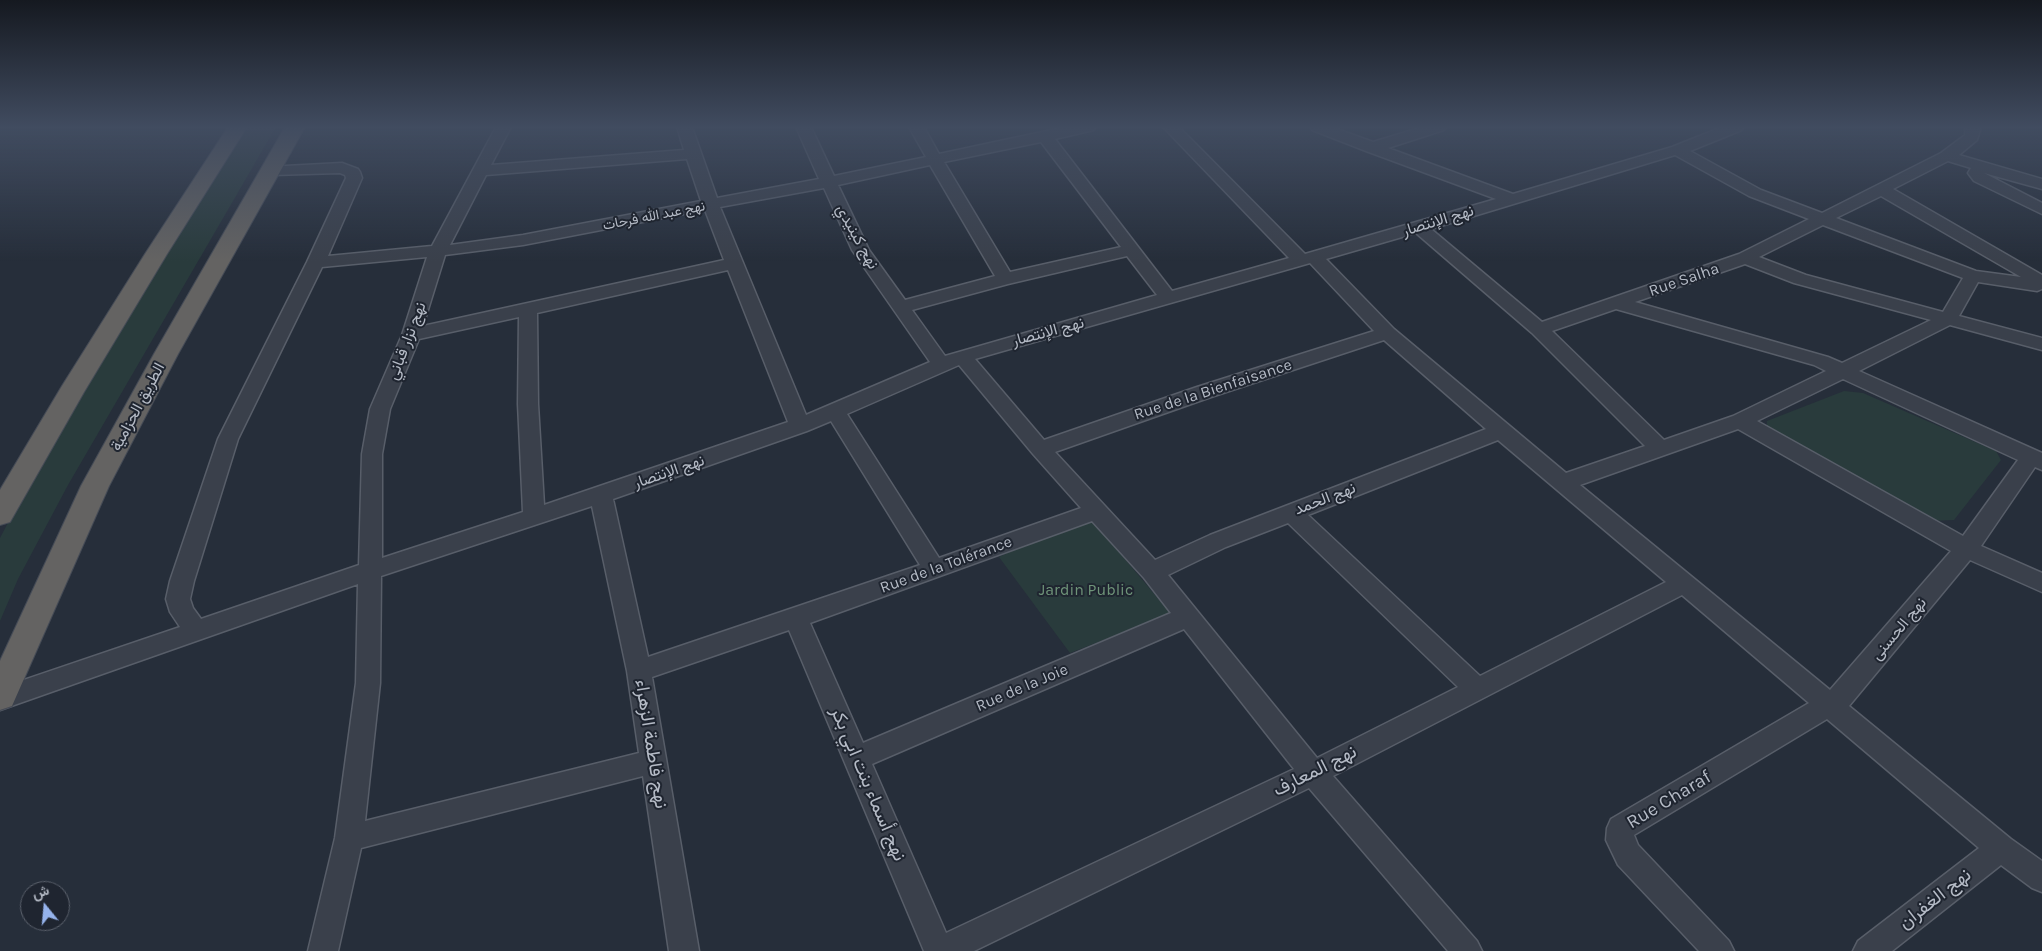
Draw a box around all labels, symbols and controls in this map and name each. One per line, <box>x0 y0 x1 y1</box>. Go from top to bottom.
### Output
street label: نهج عبد الله فرحات <box>601 198 707 234</box>
street label: نهج كينيدي <box>831 201 883 273</box>
street label: نهج الإنتصار <box>1400 201 1476 241</box>
street label: Rue Salha <box>1646 259 1722 301</box>
street label: نهج نزار قباني <box>383 299 431 383</box>
street label: نهج الإنتصار <box>1010 313 1086 351</box>
street label: Rue de la Bienfaisance <box>1132 355 1294 425</box>
street label: الطريق الحزامية <box>107 360 169 454</box>
street label: نهج الإنتصار <box>631 451 707 493</box>
street label: نهج الحمد <box>1292 479 1358 519</box>
street label: Rue de la Tolérance <box>877 532 1015 598</box>
park label: Jardin Public <box>1039 580 1133 600</box>
street label: نهج الحسنى <box>1867 594 1931 664</box>
street label: Rue de la Joie <box>973 660 1071 716</box>
street label: نهج فاطمة الزهراء <box>630 678 672 810</box>
street label: نهج أسماء بنت ابي بكر <box>825 703 911 865</box>
street label: نهج المعارف <box>1269 740 1361 802</box>
street label: Rue Charaf <box>1622 766 1716 834</box>
street label: نهج الغفران <box>1894 864 1976 934</box>
north arrow <box>20 881 70 931</box>
text: ش <box>30 882 51 903</box>

